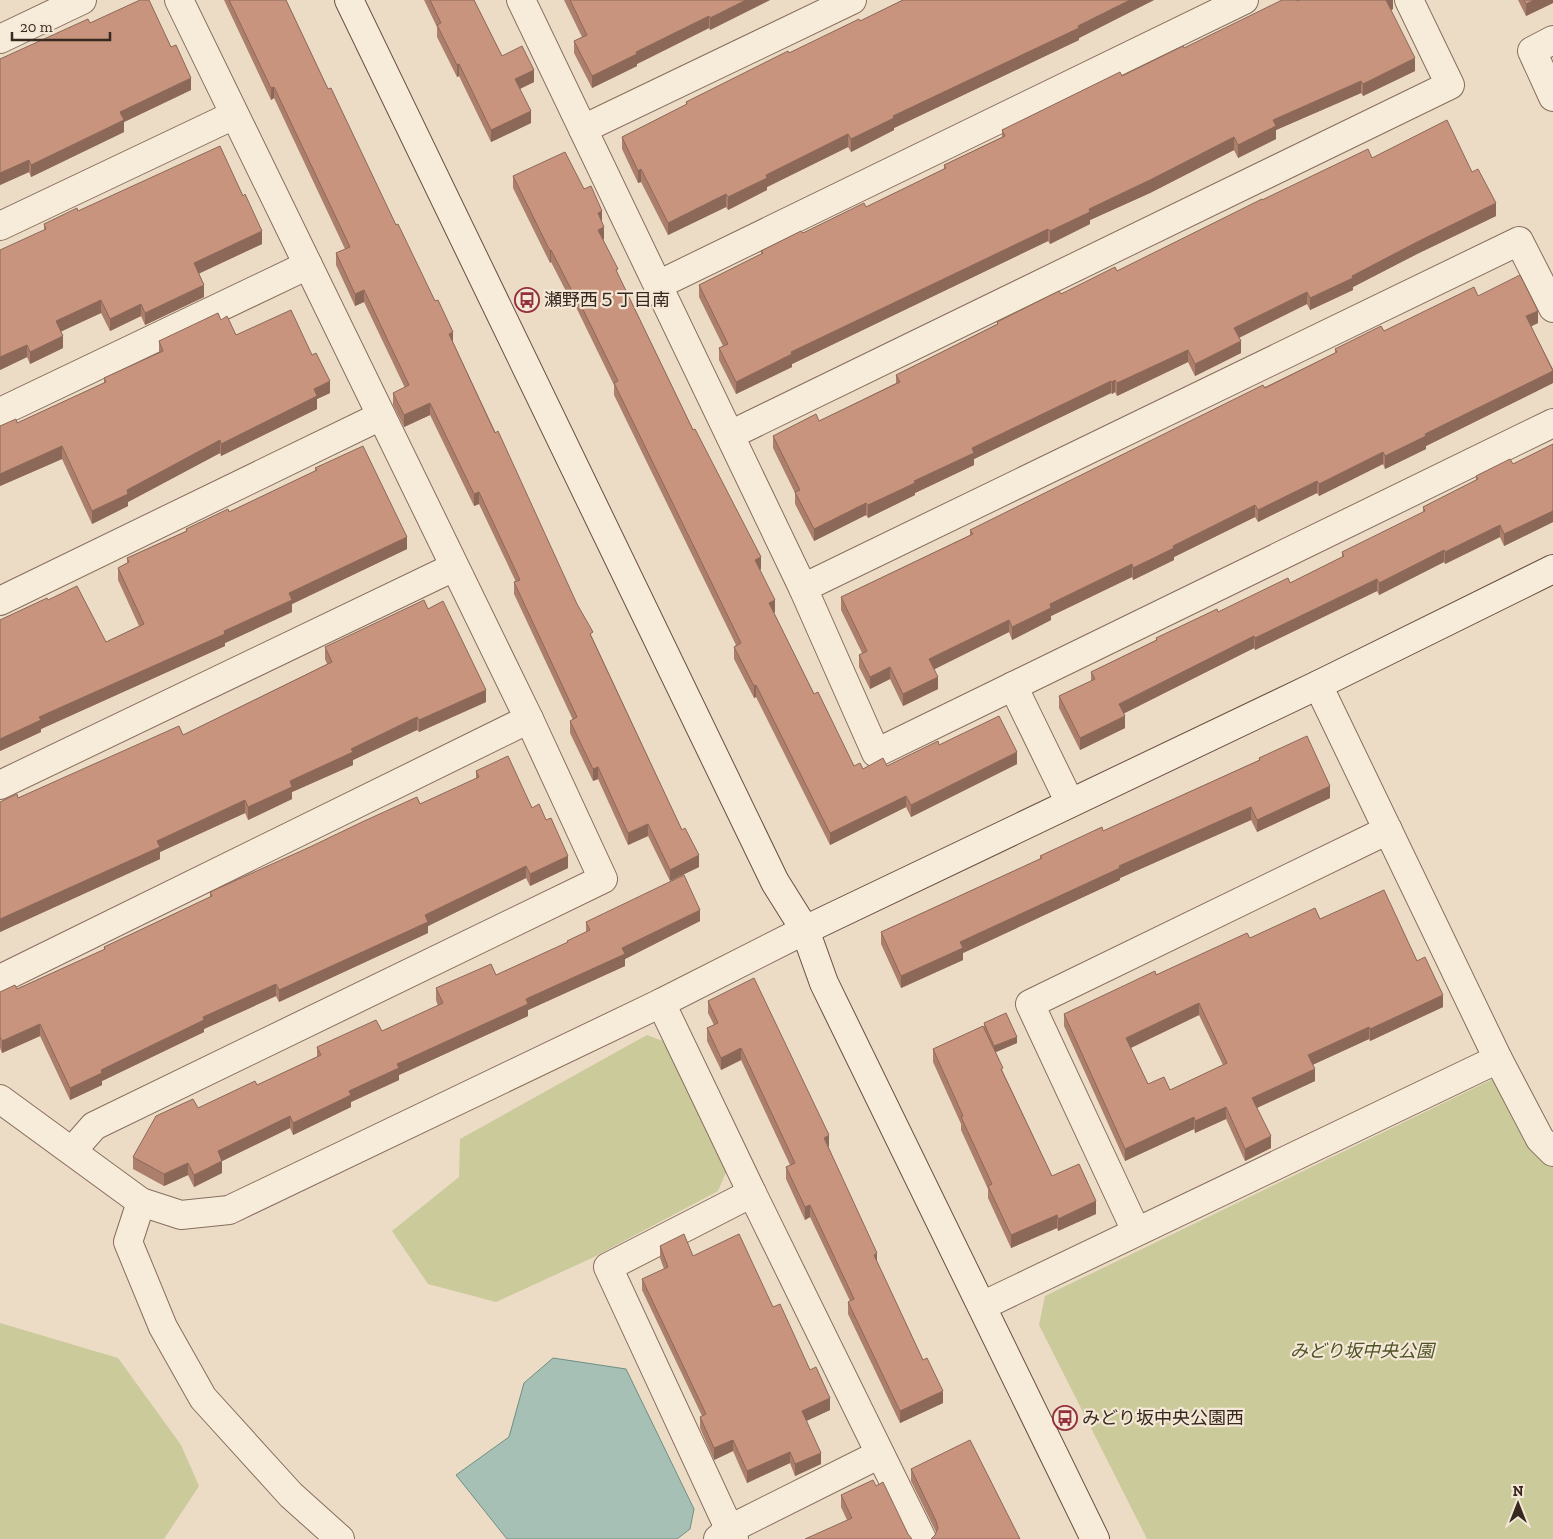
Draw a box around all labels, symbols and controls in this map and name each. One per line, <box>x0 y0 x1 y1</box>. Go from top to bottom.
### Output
scale bar <box>12 10 110 42</box>
text: 20 m <box>20 18 53 36</box>
bus stop icon: 瀬野西５丁目南 <box>514 287 540 313</box>
place label: 瀬野西５丁目南 <box>544 289 670 311</box>
park label: みどり坂中央公園 <box>1290 1340 1437 1362</box>
bus stop icon: みどり坂中央公園西 <box>1052 1405 1078 1431</box>
place label: みどり坂中央公園西 <box>1082 1407 1244 1429</box>
north arrow <box>1493 1479 1543 1529</box>
text: N <box>1513 1483 1524 1500</box>

